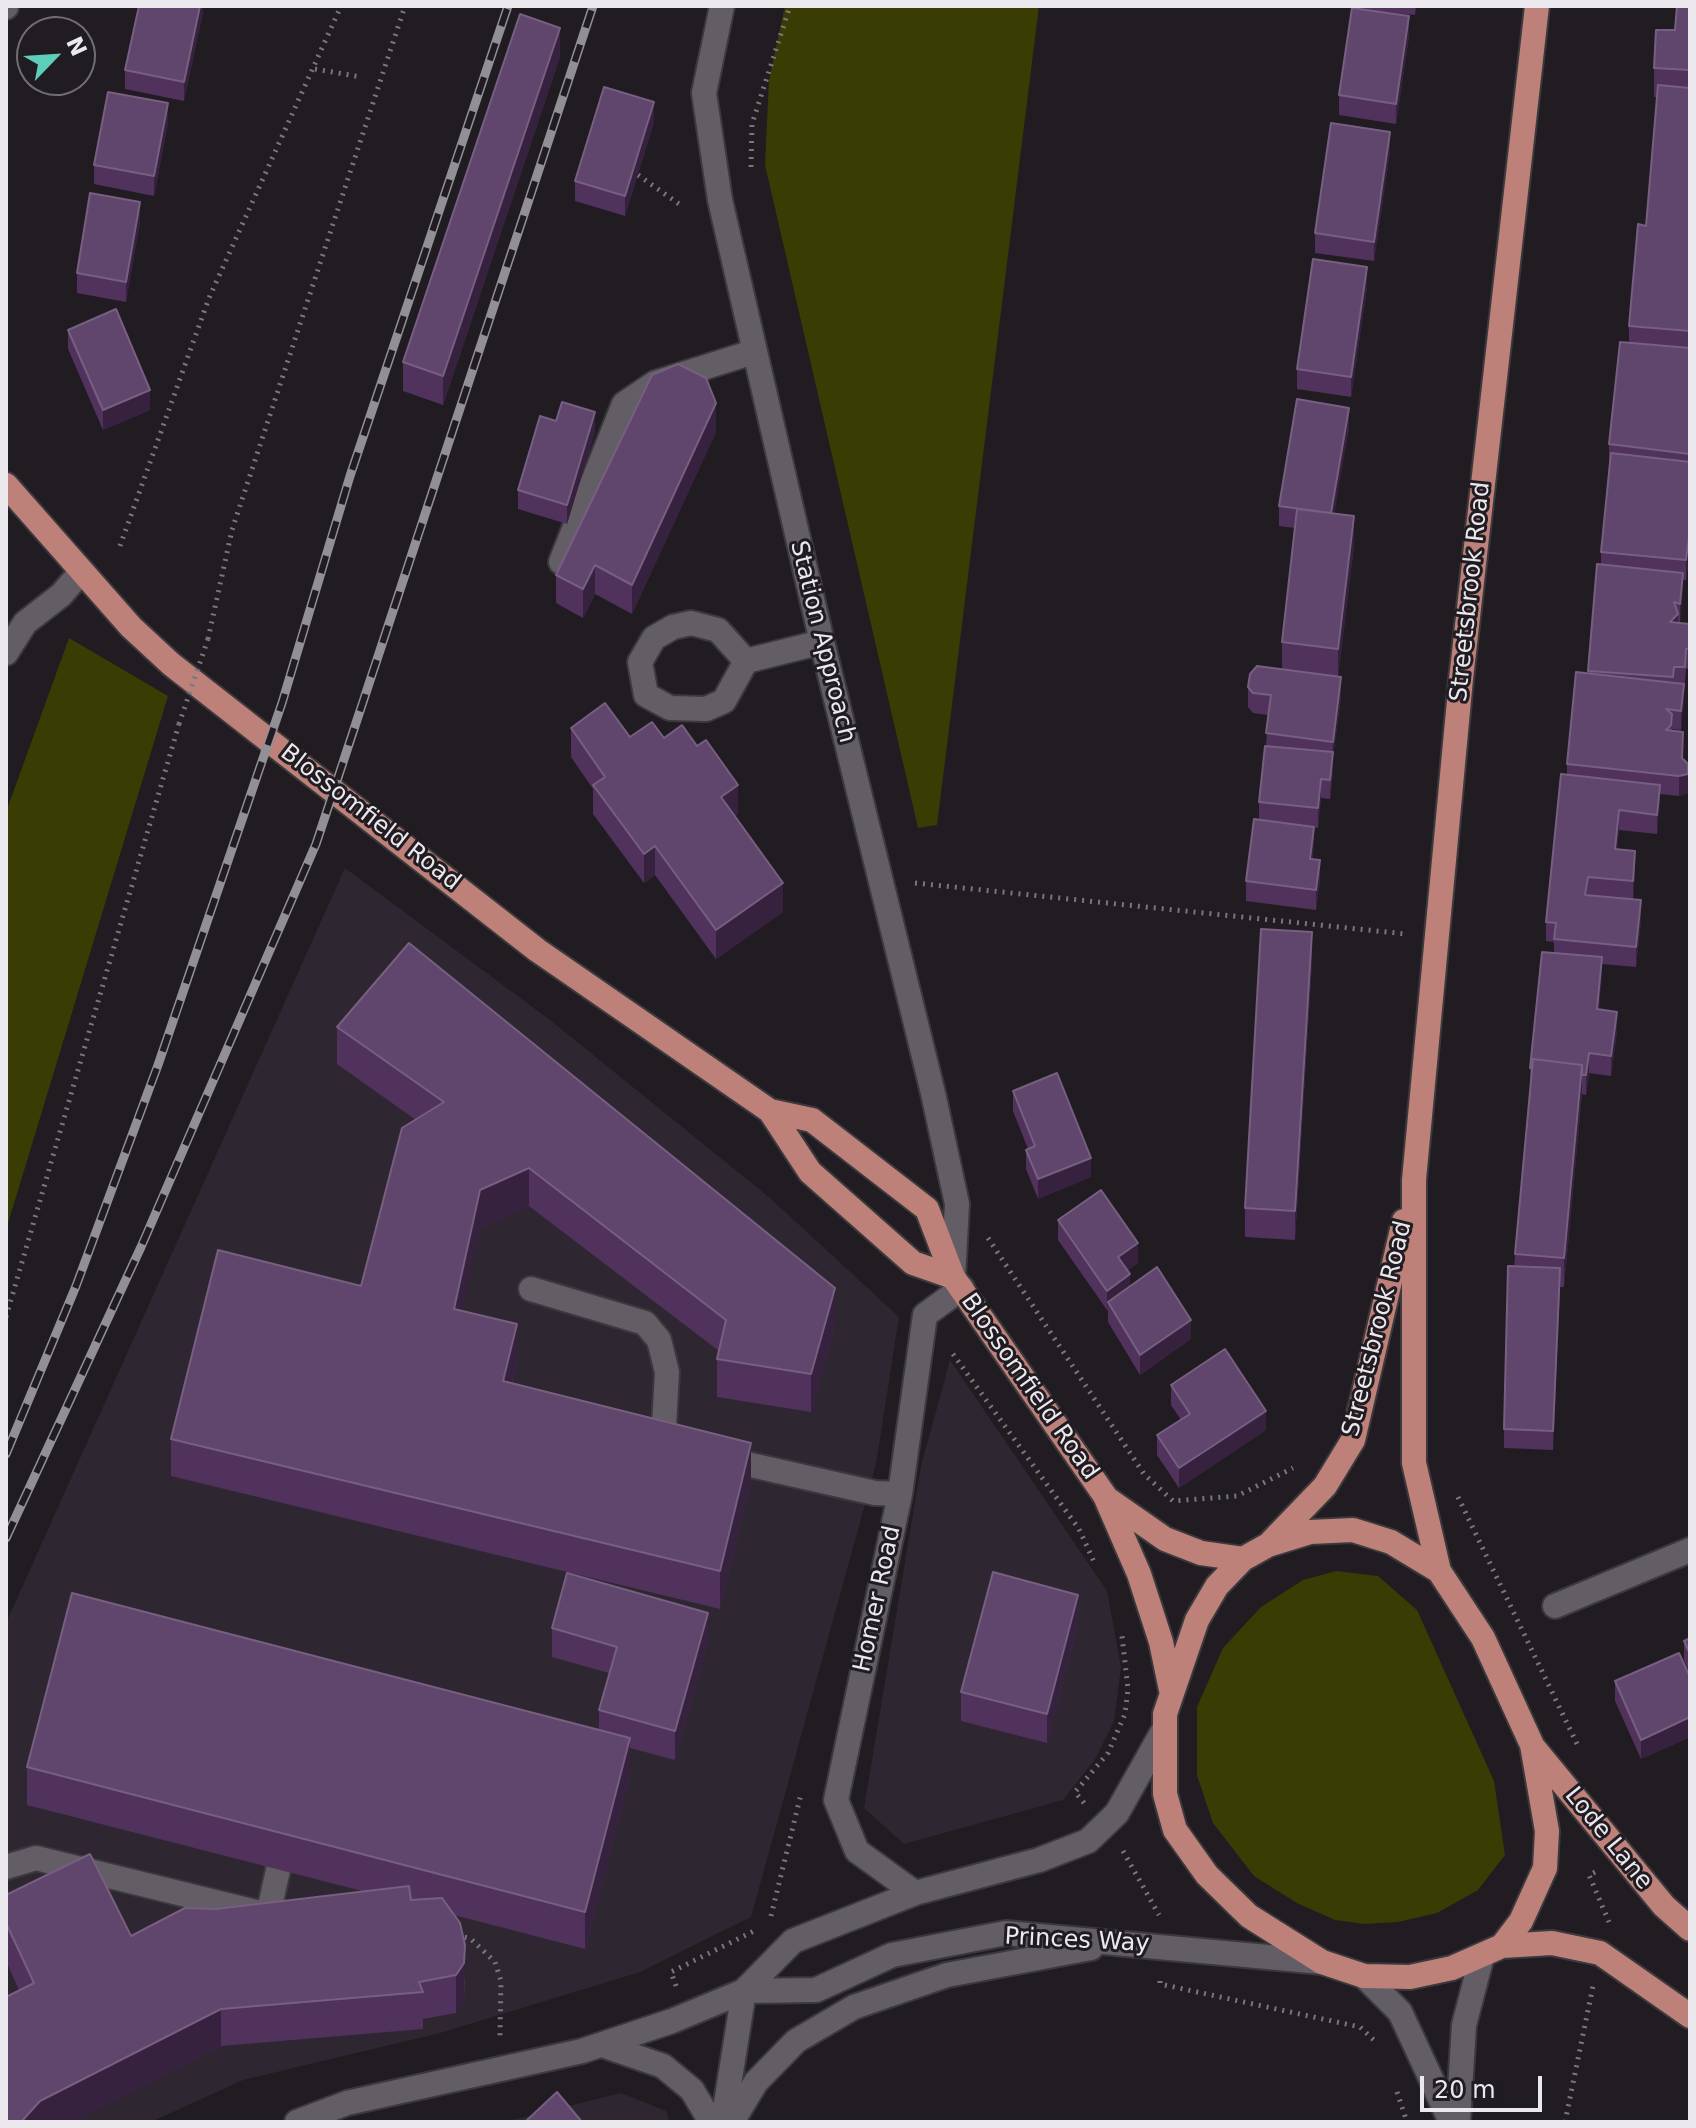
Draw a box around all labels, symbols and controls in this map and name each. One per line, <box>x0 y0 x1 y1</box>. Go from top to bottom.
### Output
north arrow <box>16 16 96 96</box>
text: N <box>61 33 92 60</box>
street label: Streetsbrook Road <box>1445 481 1497 703</box>
street label: Station Approach <box>783 538 861 746</box>
street label: Blossomfield Road <box>274 739 466 897</box>
street label: Streetsbrook Road <box>1337 1218 1419 1440</box>
street label: Blossomfield Road <box>954 1288 1104 1486</box>
street label: Homer Road <box>848 1523 908 1675</box>
street label: Lode Lane <box>1558 1782 1658 1896</box>
street label: Princes Way <box>1004 1923 1150 1959</box>
scale bar <box>1424 2060 1546 2110</box>
text: 20 m <box>1434 2076 1496 2104</box>

